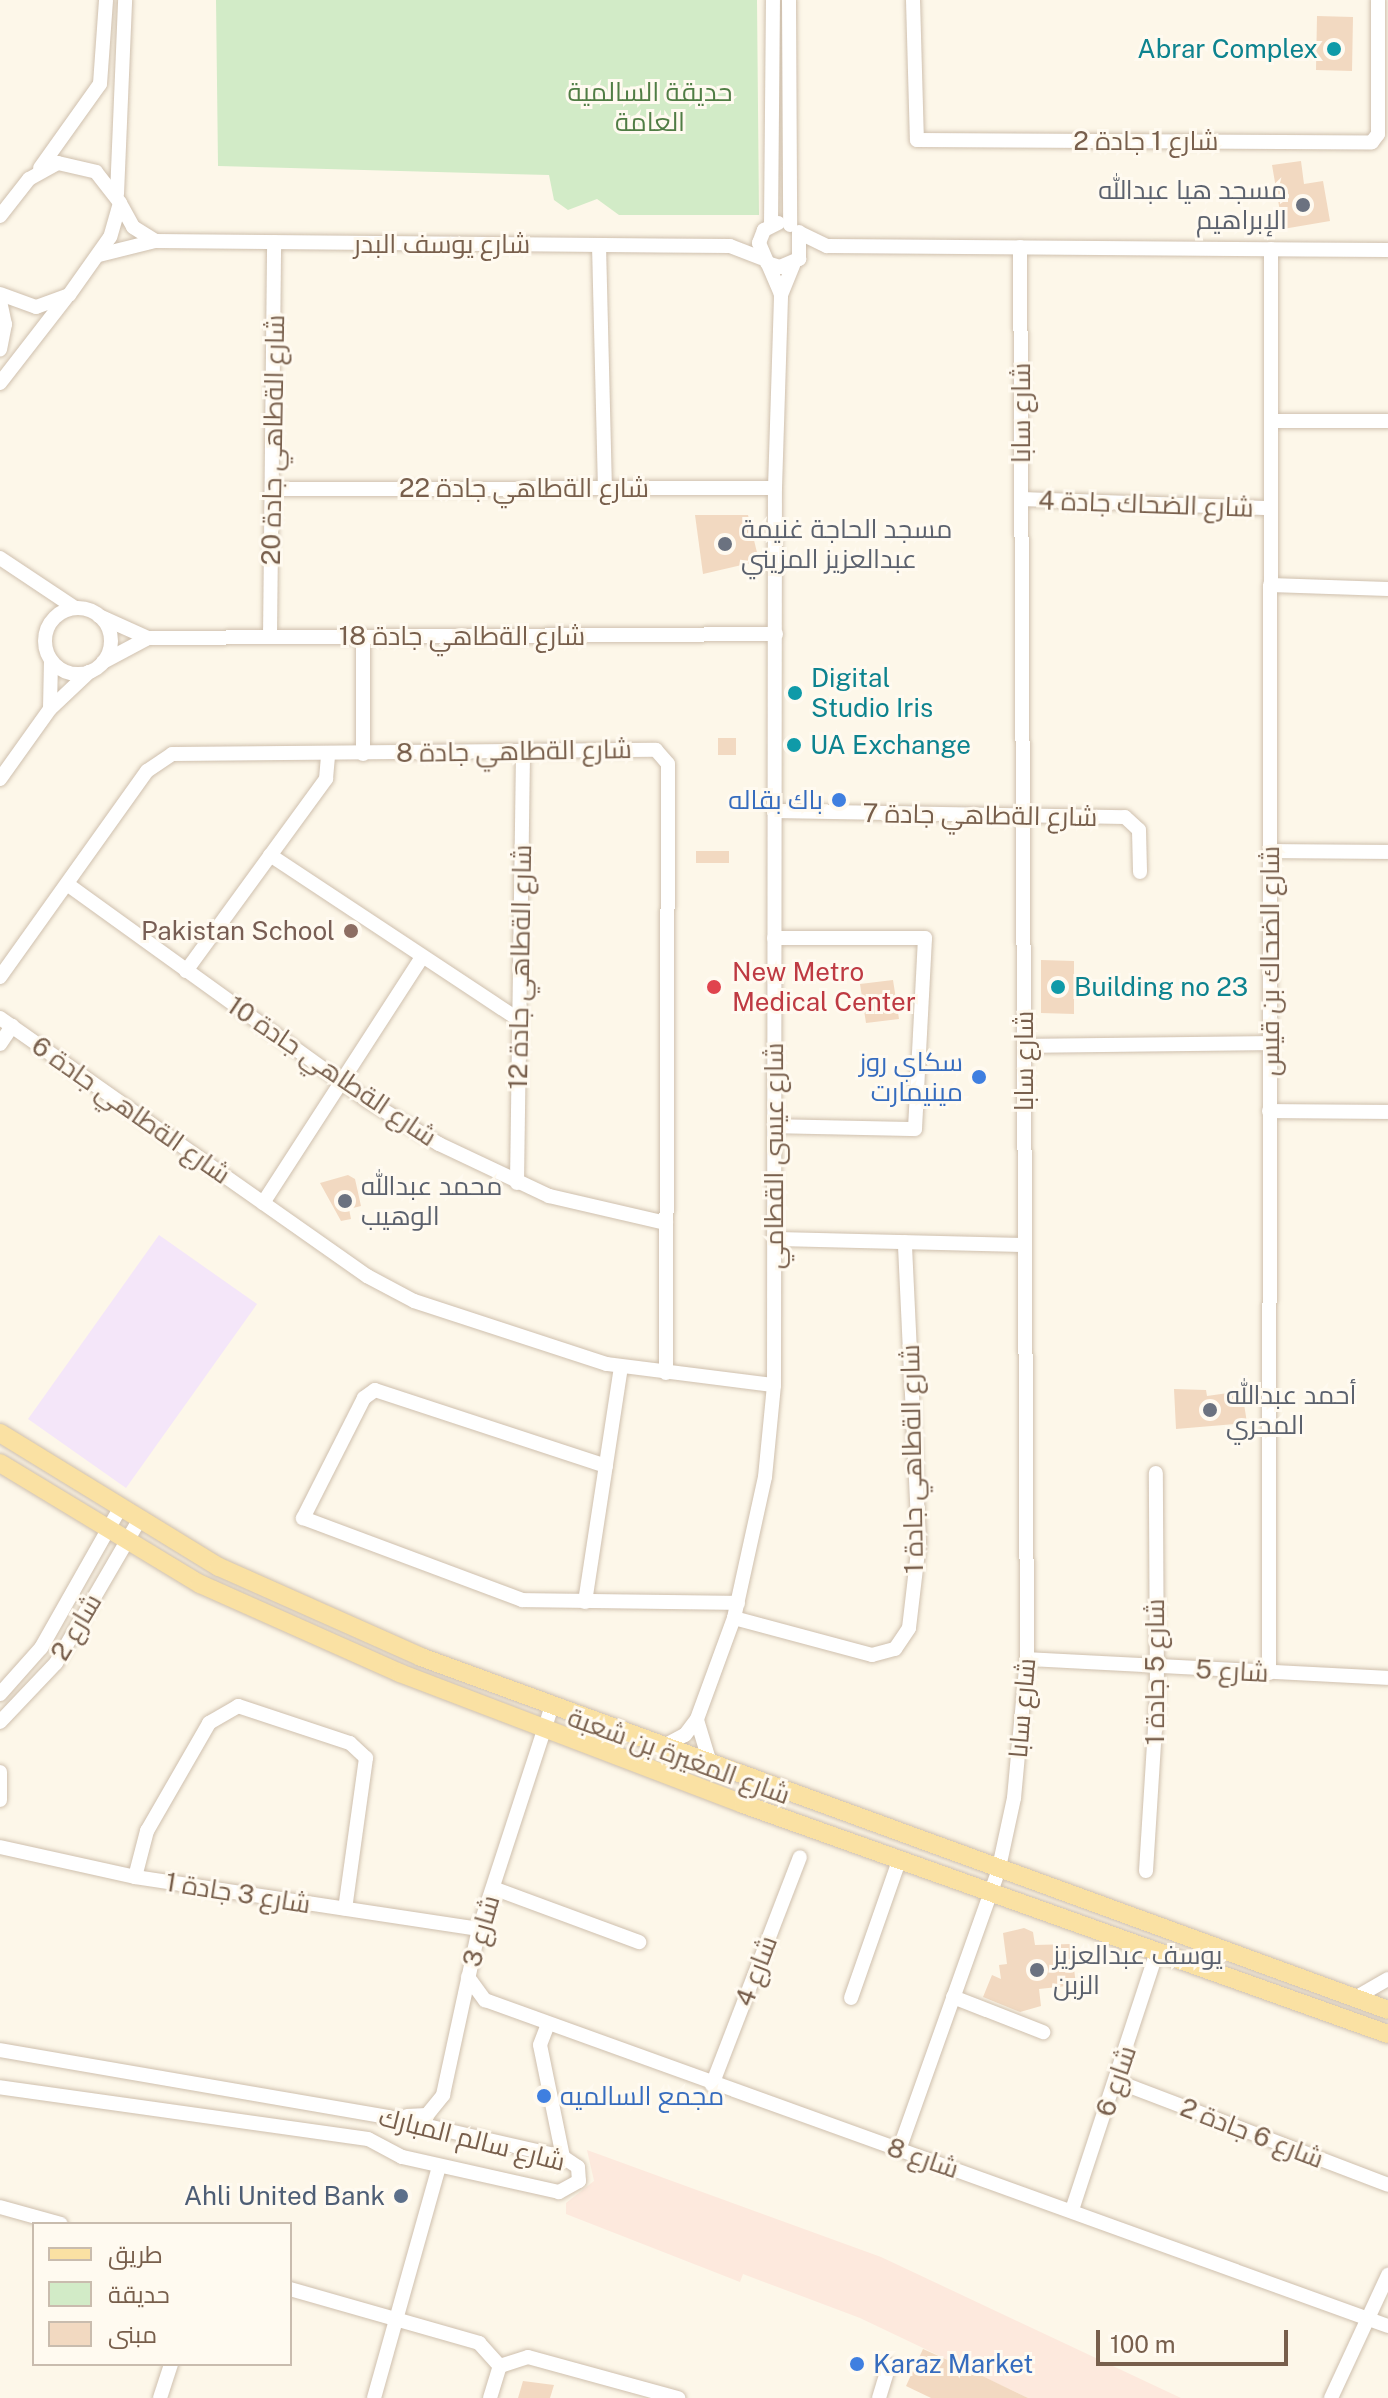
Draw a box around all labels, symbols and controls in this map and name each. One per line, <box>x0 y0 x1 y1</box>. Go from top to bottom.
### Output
place label: Abrar Complex <box>1137 33 1318 65</box>
marker: Abrar Complex <box>1325 40 1343 58</box>
park label: حديقة السالمية العامة <box>568 76 732 138</box>
street label: شارع 1 جادة 2 <box>1073 125 1219 157</box>
place label: مسجد هيا عبدالله الإبراهيم <box>1098 174 1287 236</box>
marker: مسجد هيا عبدالله الإبراهيم <box>1294 196 1312 214</box>
street label: شارع يوسف البدر <box>354 228 530 260</box>
street label: شارع الةطاهي جادة 20 <box>255 315 291 565</box>
street label: شارع سابا <box>1005 363 1037 463</box>
street label: شارع الةطاهي جادة 22 <box>399 472 649 504</box>
street label: شارع الضحاك جادة 4 <box>1038 485 1254 523</box>
place label: مسجد الحاجة غنيمة عبدالعزيز المزيني <box>741 513 952 574</box>
marker: مسجد الحاجة غنيمة عبدالعزيز المزيني <box>716 535 734 553</box>
street label: شارع الةطاهي جادة 18 <box>339 620 585 652</box>
place label: Digital Studio Iris <box>811 662 933 724</box>
marker: Digital Studio Iris <box>786 684 804 702</box>
place label: UA Exchange <box>810 729 971 761</box>
street label: شارع الةطاهي جادة 8 <box>396 733 632 769</box>
marker: UA Exchange <box>785 736 803 754</box>
place label: باك بقاله <box>728 784 823 816</box>
marker: باك بقاله <box>830 791 848 809</box>
street label: شارع الةطاهي جادة 7 <box>862 797 1098 833</box>
street label: شارع الةطاهي جادة 12 <box>502 844 538 1090</box>
street label: شارع الضحاك بن قيس <box>1254 846 1286 1076</box>
place label: Pakistan School <box>141 915 335 947</box>
marker: Pakistan School <box>342 922 360 940</box>
place label: New Metro Medical Center <box>732 956 916 1018</box>
place label: Building no 23 <box>1074 971 1248 1003</box>
marker: New Metro Medical Center <box>703 976 725 998</box>
marker: Building no 23 <box>1049 978 1067 996</box>
street label: شارع الةطاهي جادة 10 <box>222 989 442 1153</box>
street label: شارع سابا <box>1008 1011 1040 1111</box>
street label: شارع الةطاهي جادة 6 <box>26 1030 236 1190</box>
street label: شارع عيسى القطامي <box>758 1043 790 1269</box>
place label: سكاي روز مينيمارت <box>859 1046 963 1108</box>
marker: سكاي روز مينيمارت <box>970 1068 988 1086</box>
place label: محمد عبدالله الوهيب <box>361 1170 502 1232</box>
marker: محمد عبدالله الوهيب <box>336 1192 354 1210</box>
street label: شارع الةطاهي جادة 1 <box>894 1344 930 1574</box>
place label: أحمد عبدالله المحري <box>1226 1379 1357 1440</box>
marker: أحمد عبدالله المحري <box>1201 1401 1219 1419</box>
street label: شارع 2 <box>44 1588 108 1666</box>
street label: شارع 5 جادة 1 <box>1139 1599 1171 1745</box>
street label: شارع 5 <box>1195 1654 1269 1688</box>
street label: شارع سابا <box>1002 1657 1042 1759</box>
street label: شارع المغيرة بن شعبة <box>564 1701 794 1811</box>
street label: شارع 3 جادة 1 <box>163 1866 313 1920</box>
street label: شارع 3 <box>456 1892 506 1970</box>
street label: شارع 4 <box>728 1931 784 2011</box>
place label: يوسف عبدالعزيز الزبن <box>1053 1939 1222 2000</box>
marker: يوسف عبدالعزيز الزبن <box>1028 1961 1046 1979</box>
street label: شارع 6 <box>1089 2041 1143 2121</box>
place label: مجمع السالميه <box>560 2080 724 2112</box>
marker: مجمع السالميه <box>535 2087 553 2105</box>
street label: شارع 6 جادة 2 <box>1176 2091 1328 2175</box>
street label: شارع سالم المبارك <box>376 2101 568 2177</box>
street label: شارع 8 <box>883 2131 963 2185</box>
place label: Ahli United Bank <box>184 2180 385 2212</box>
marker: Ahli United Bank <box>392 2187 410 2205</box>
legend <box>32 2222 292 2366</box>
text: طريق <box>108 2240 163 2268</box>
text: حديقة <box>108 2280 170 2308</box>
scale bar <box>1100 2314 1292 2364</box>
text: مبنى <box>108 2320 157 2348</box>
text: 100 m <box>1110 2330 1176 2358</box>
place label: Karaz Market <box>873 2348 1033 2380</box>
marker: Karaz Market <box>848 2355 866 2373</box>

